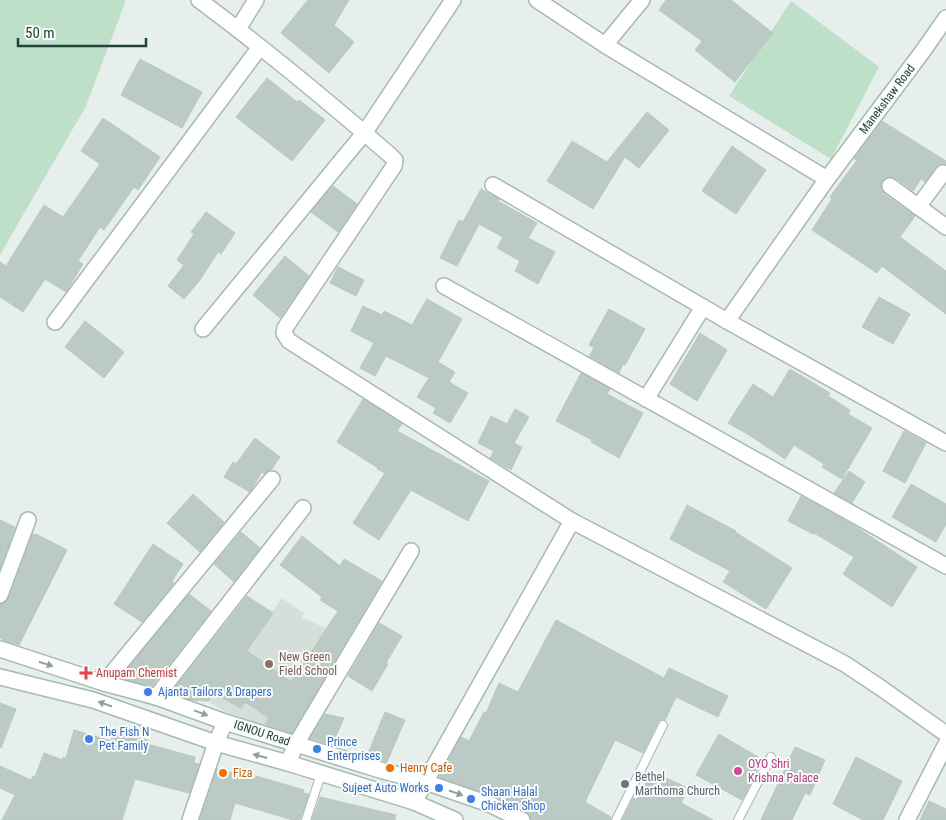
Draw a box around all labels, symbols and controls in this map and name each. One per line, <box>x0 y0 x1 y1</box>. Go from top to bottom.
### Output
scale bar <box>18 15 145 47</box>
text: 50 m <box>25 24 55 42</box>
street label: Manekshaw Road <box>856 61 918 136</box>
place label: New Green Field School <box>279 650 337 678</box>
marker: New Green Field School <box>263 658 275 670</box>
one-way arrow <box>39 661 54 669</box>
place label: Anupam Chemist <box>96 666 177 680</box>
marker: Anupam Chemist <box>80 667 92 679</box>
place label: Ajanta Tailors & Drapers <box>158 685 272 699</box>
marker: Ajanta Tailors & Drapers <box>142 686 154 698</box>
one-way arrow <box>98 700 113 707</box>
one-way arrow <box>194 710 209 717</box>
street label: IGNOU Road <box>232 717 292 749</box>
place label: The Fish N Pet Family <box>99 725 149 753</box>
marker: The Fish N Pet Family <box>83 733 95 745</box>
place label: Prince Enterprises <box>327 735 381 763</box>
marker: Prince Enterprises <box>311 743 323 755</box>
one-way arrow <box>252 751 267 759</box>
place label: OYO Shri Krishna Palace <box>748 757 819 785</box>
place label: Henry Cafe <box>400 761 453 775</box>
marker: Henry Cafe <box>384 762 396 774</box>
marker: OYO Shri Krishna Palace <box>732 765 744 777</box>
place label: Fiza <box>233 766 253 780</box>
marker: Fiza <box>217 767 229 779</box>
place label: Bethel Marthoma Church <box>635 770 720 798</box>
marker: Bethel Marthoma Church <box>619 778 631 790</box>
place label: Sujeet Auto Works <box>342 781 429 795</box>
marker: Sujeet Auto Works <box>433 782 445 794</box>
place label: Shaan Halal Chicken Shop <box>481 785 545 813</box>
one-way arrow <box>449 790 464 797</box>
marker: Shaan Halal Chicken Shop <box>465 793 477 805</box>

